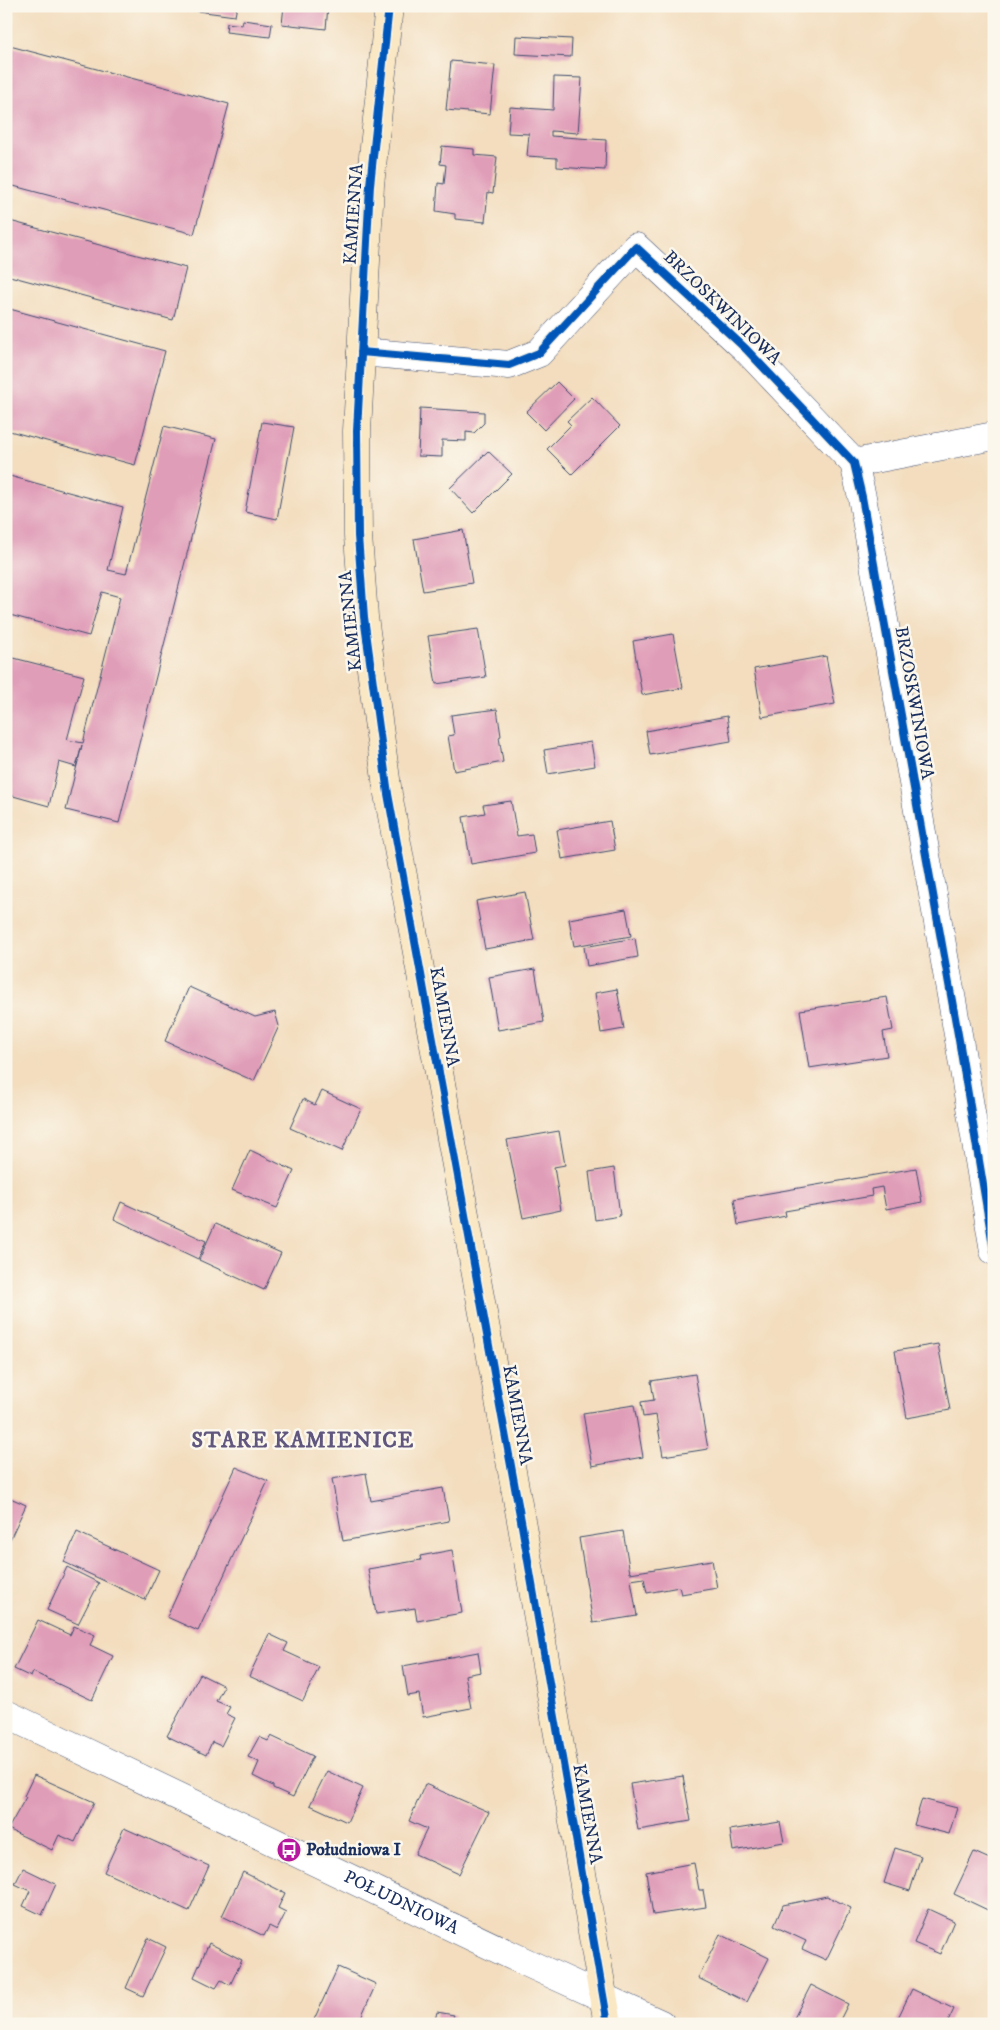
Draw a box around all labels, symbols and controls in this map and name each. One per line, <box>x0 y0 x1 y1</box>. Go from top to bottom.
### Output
street label: KAMIENNA <box>339 162 369 265</box>
street label: BRZOSKWINIOWA <box>658 246 786 370</box>
street label: KAMIENNA <box>335 569 367 673</box>
street label: BRZOSKWINIOWA <box>890 625 938 782</box>
street label: KAMIENNA <box>424 965 464 1069</box>
street label: KAMIENNA <box>497 1363 537 1467</box>
district label: STARE KAMIENICE <box>192 1427 414 1454</box>
street label: KAMIENNA <box>567 1762 607 1866</box>
bus stop icon: Południowa I <box>276 1837 302 1863</box>
place label: Południowa I <box>306 1839 402 1861</box>
street label: POŁUDNIOWA <box>340 1866 463 1940</box>

